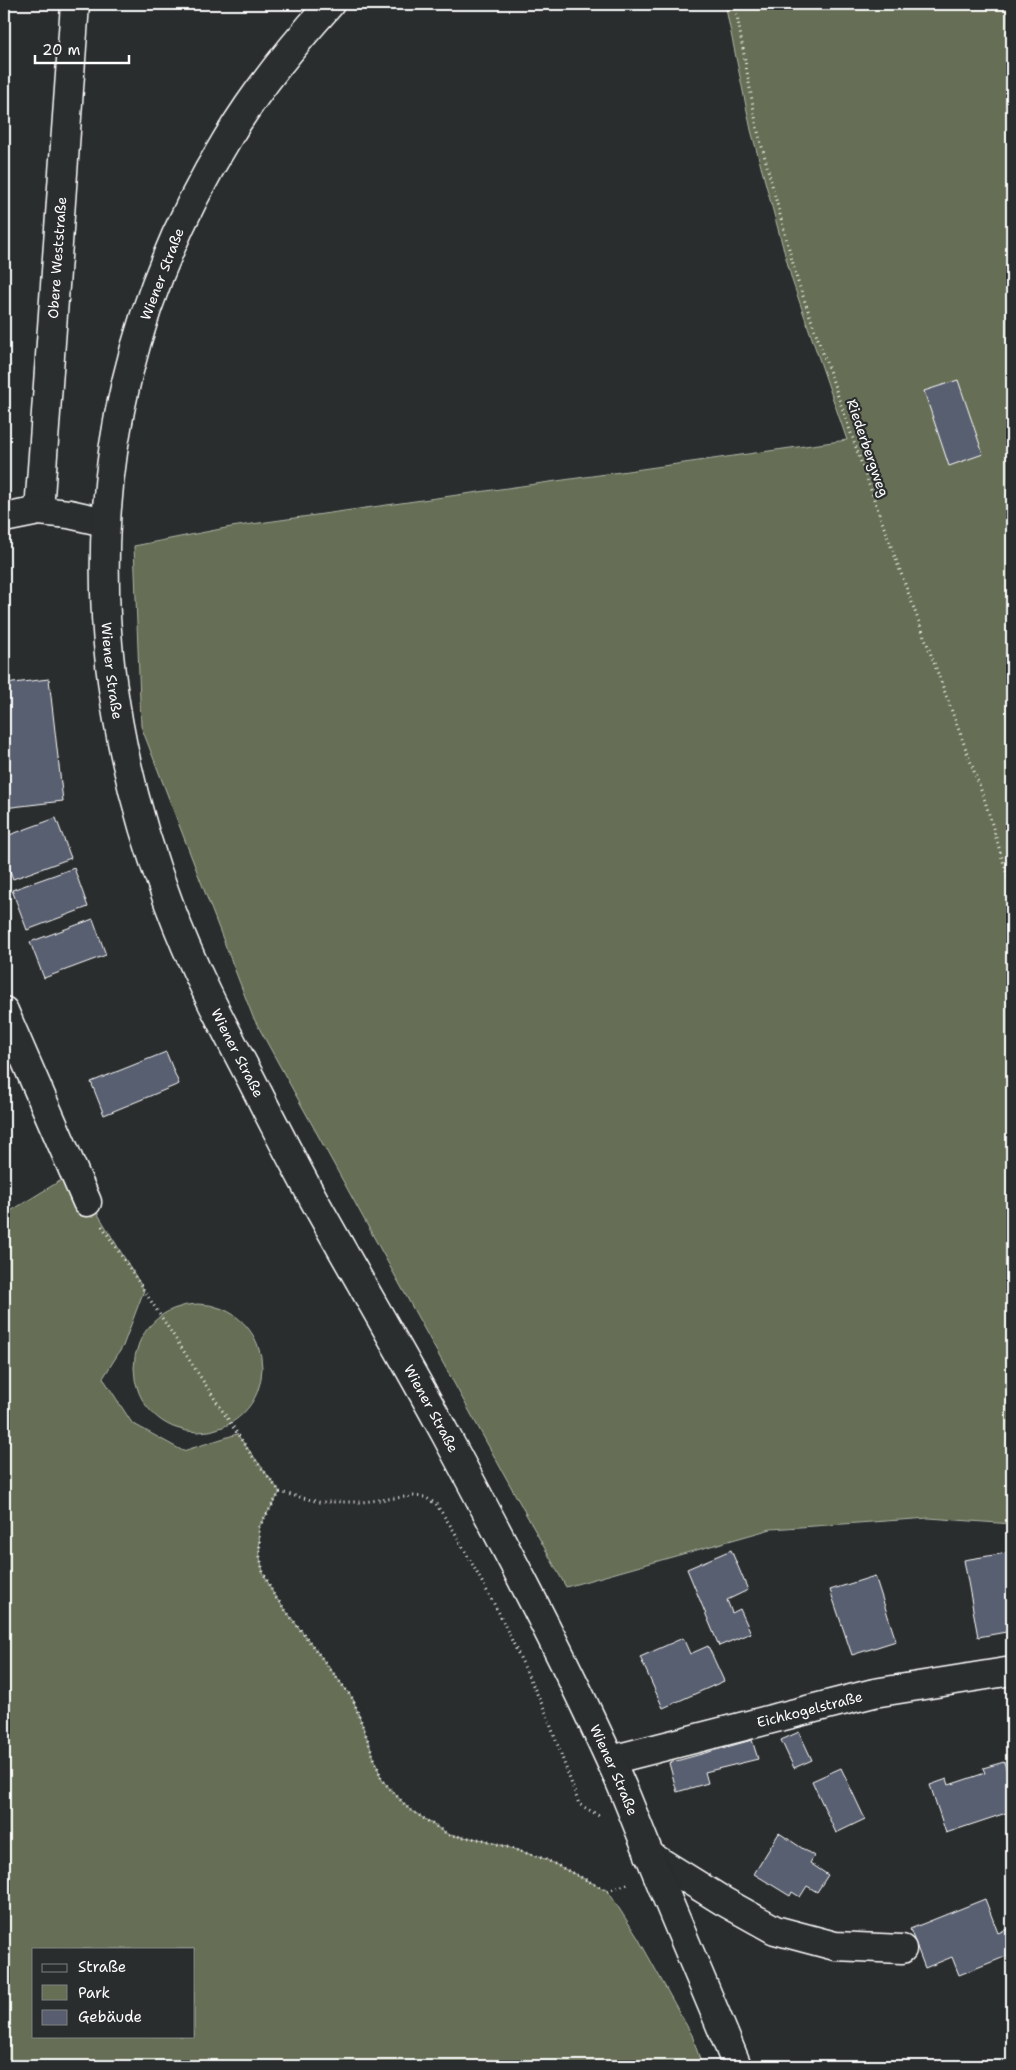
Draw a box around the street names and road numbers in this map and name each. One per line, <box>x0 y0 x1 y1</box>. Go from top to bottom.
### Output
street label: Obere Weststraße <box>44 196 70 319</box>
street label: Wiener Straße <box>136 225 188 323</box>
street label: Riederbergweg <box>843 397 893 499</box>
street label: Wiener Straße <box>97 622 127 721</box>
street label: Wiener Straße <box>207 1006 268 1101</box>
street label: Wiener Straße <box>400 1361 463 1456</box>
street label: Eichkogelstraße <box>755 1687 864 1731</box>
street label: Wiener Straße <box>586 1722 642 1818</box>

